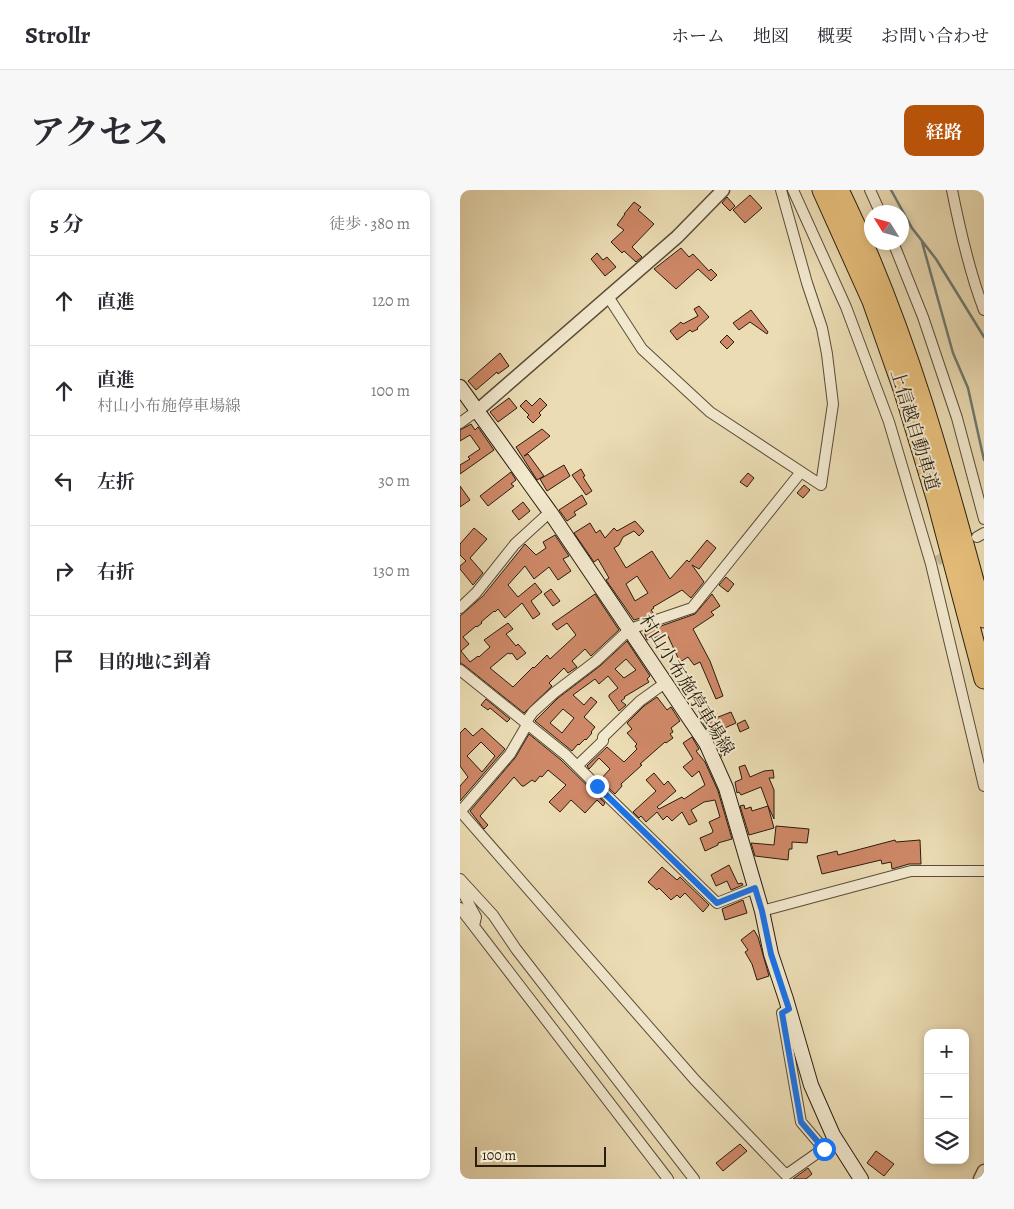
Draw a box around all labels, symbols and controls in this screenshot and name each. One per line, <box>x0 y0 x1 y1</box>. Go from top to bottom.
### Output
text: Strollr <box>25 19 90 51</box>
text: ホーム <box>671 24 725 48</box>
text: 地図 <box>753 24 789 48</box>
text: 概要 <box>817 24 853 48</box>
text: お問い合わせ <box>881 24 989 48</box>
button: 経路 <box>904 105 984 156</box>
text: アクセス <box>30 108 169 156</box>
north arrow <box>864 205 909 250</box>
text: 5 分 <box>50 210 84 238</box>
text: 徒歩 · 380 m <box>329 213 410 235</box>
icon: ahead <box>50 287 78 315</box>
text: 直進 <box>97 289 135 315</box>
text: 120 m <box>372 290 410 312</box>
street label: 上信越自動車道 <box>885 366 945 494</box>
text: 直進 <box>97 367 135 393</box>
icon: ahead <box>50 377 78 405</box>
text: 100 m <box>371 380 410 402</box>
text: 村山小布施停車場線 <box>97 395 241 417</box>
icon: left <box>50 467 78 495</box>
text: 左折 <box>97 469 135 495</box>
text: 30 m <box>378 470 410 492</box>
icon: right <box>50 557 78 585</box>
text: 右折 <box>97 559 135 585</box>
text: 130 m <box>373 560 410 582</box>
street label: 村山小布施停車場線 <box>634 610 740 760</box>
icon: arrive <box>50 647 78 675</box>
text: 目的地に到着 <box>97 649 211 675</box>
route end <box>586 775 609 798</box>
map controls <box>924 1029 969 1164</box>
button: + <box>924 1029 969 1074</box>
button: − <box>924 1074 969 1119</box>
button: layers <box>924 1119 969 1164</box>
route start <box>813 1138 836 1161</box>
scale bar <box>475 1144 606 1167</box>
text: 100 m <box>482 1146 516 1165</box>

